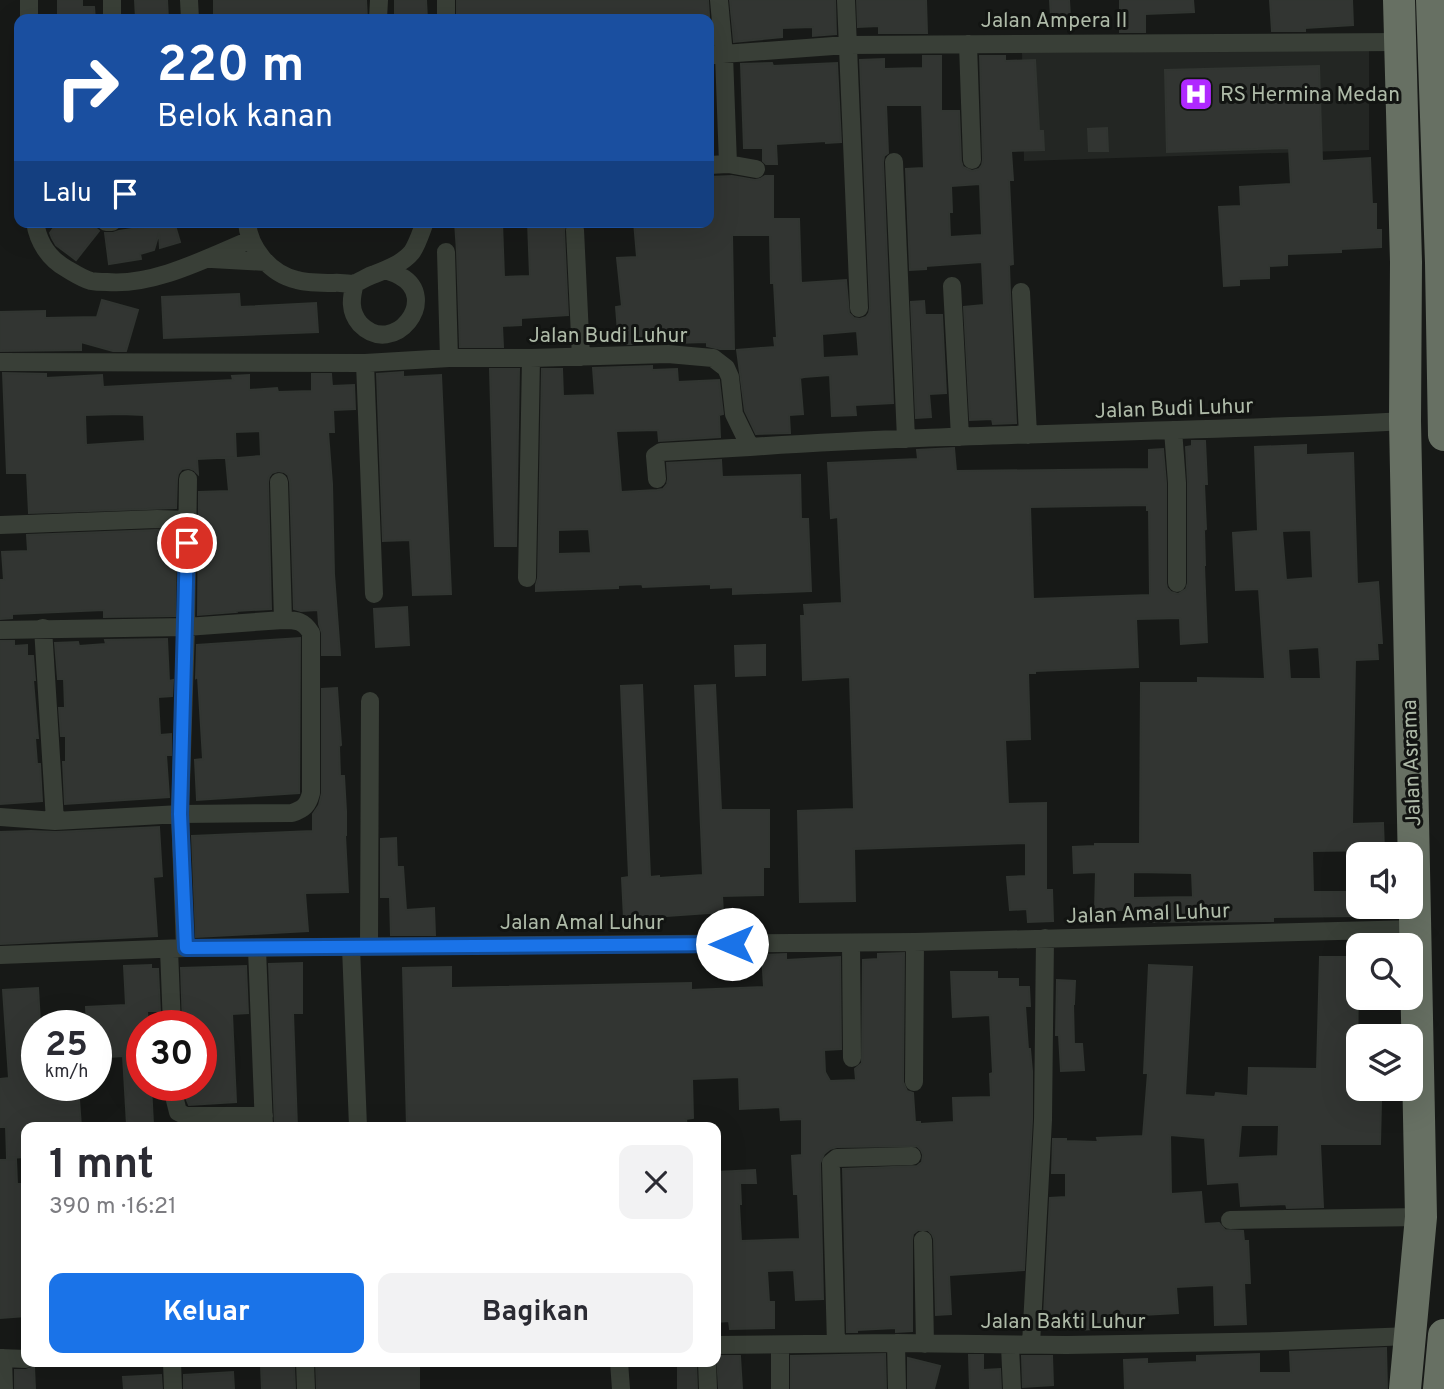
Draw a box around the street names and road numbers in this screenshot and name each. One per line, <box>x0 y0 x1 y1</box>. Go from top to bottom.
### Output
street label: Jalan Ampera II <box>981 8 1127 35</box>
street label: Jalan Budi Luhur <box>528 323 688 350</box>
street label: Jalan Budi Luhur <box>1094 393 1254 426</box>
street label: Jalan Asrama <box>1397 699 1428 827</box>
street label: Jalan Amal Luhur <box>1065 898 1231 931</box>
street label: Jalan Amal Luhur <box>500 910 664 937</box>
street label: Jalan Bakti Luhur <box>980 1309 1146 1336</box>

